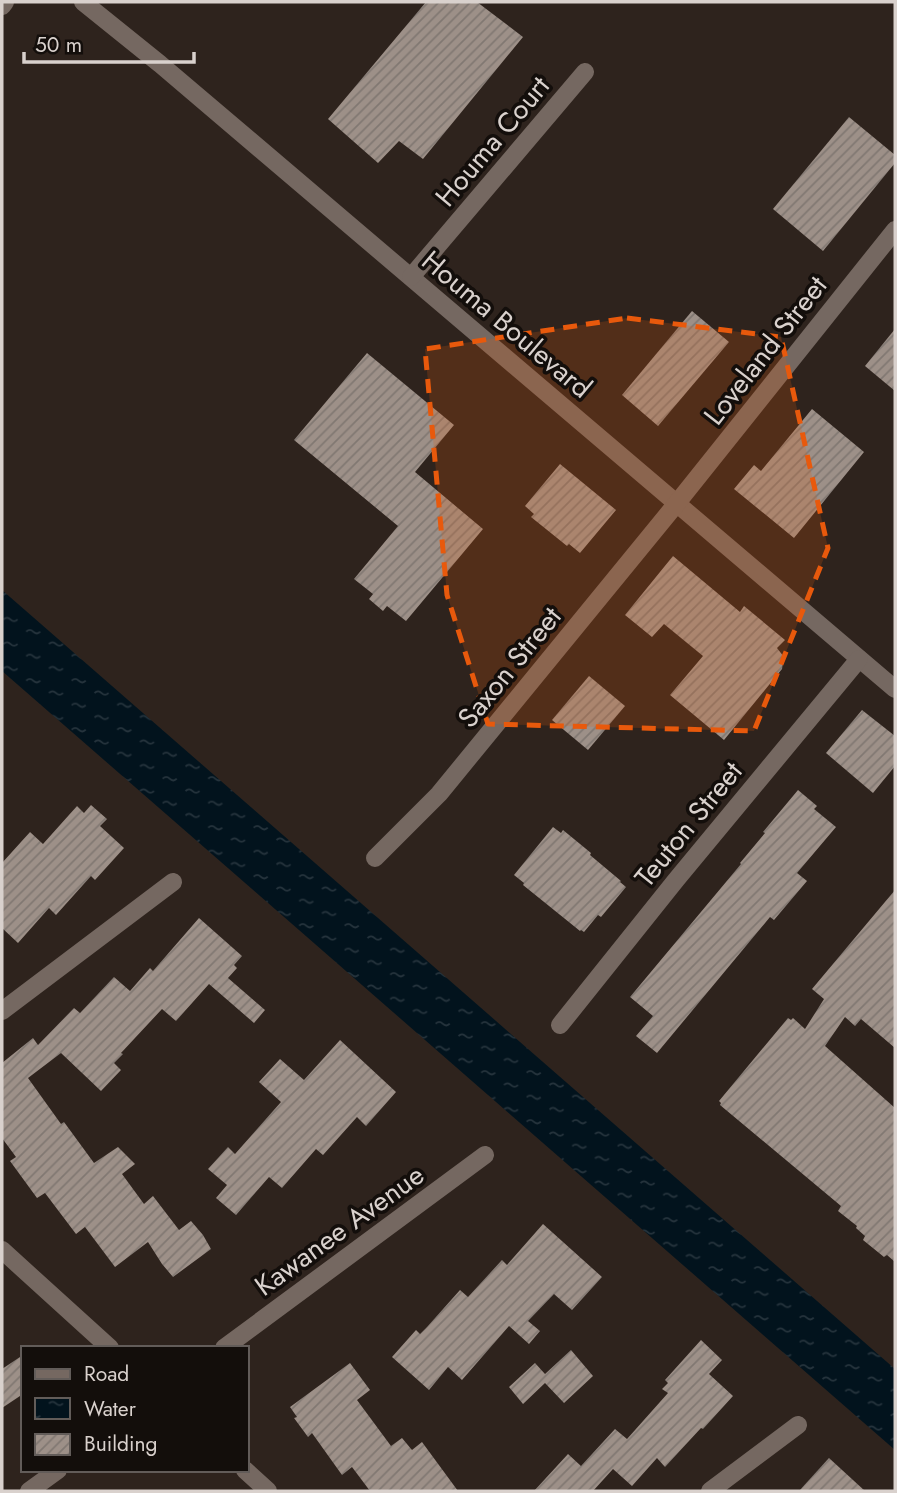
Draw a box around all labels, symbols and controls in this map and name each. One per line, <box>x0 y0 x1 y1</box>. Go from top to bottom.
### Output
scale bar <box>24 21 194 65</box>
text: 50 m <box>35 30 82 60</box>
street label: Houma Court <box>426 67 559 215</box>
street label: Houma Boulevard <box>413 241 601 408</box>
street label: Loveland Street <box>694 267 837 434</box>
street label: Saxon Street <box>448 598 571 737</box>
street label: Teuton Street <box>625 752 752 896</box>
street label: Kawanee Avenue <box>246 1155 433 1306</box>
legend <box>21 1346 248 1472</box>
text: Road <box>84 1359 129 1389</box>
text: Water <box>84 1394 137 1424</box>
text: Building <box>84 1429 157 1459</box>

